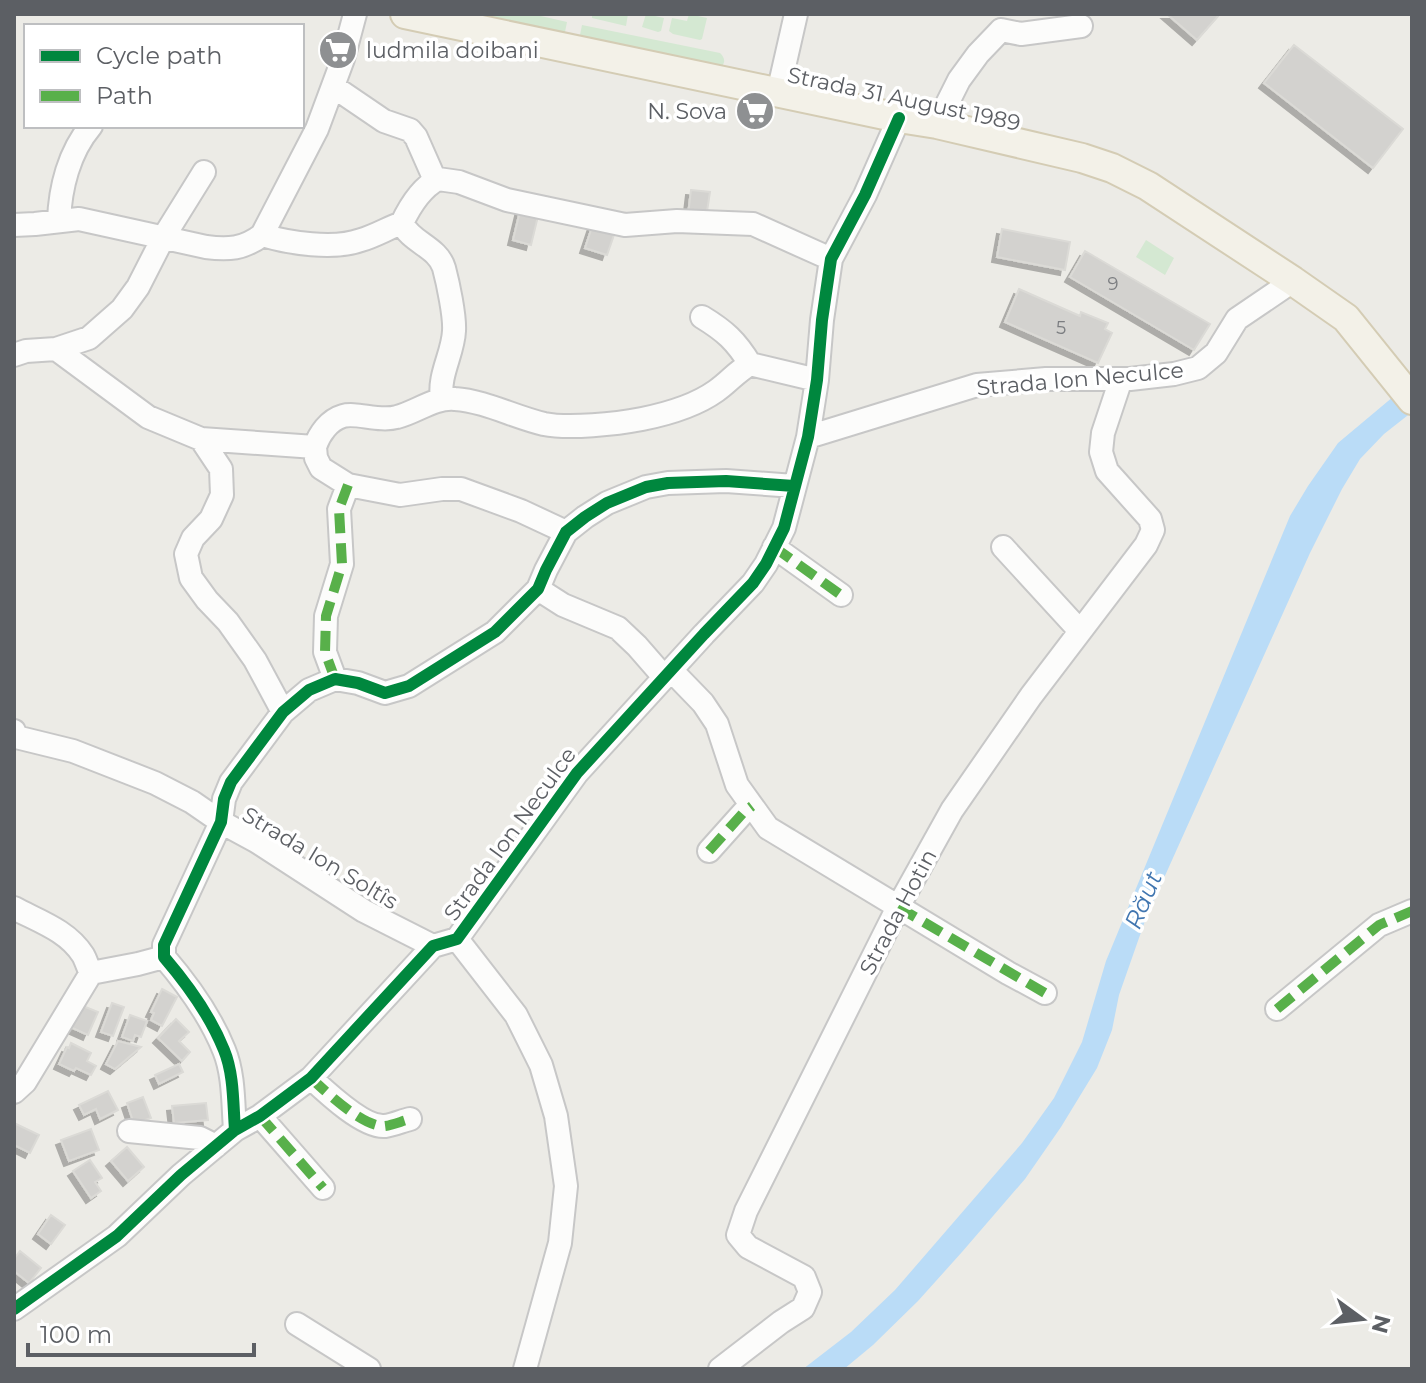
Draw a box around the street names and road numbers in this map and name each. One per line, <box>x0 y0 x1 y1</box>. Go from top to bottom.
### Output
street label: Strada 31 August 1989 <box>785 61 1023 137</box>
street label: Strada Ion Neculce <box>975 356 1185 402</box>
street label: Strada Ion Neculce <box>438 742 582 926</box>
street label: Strada Ion Soltîs <box>237 801 403 915</box>
street label: Strada Hotin <box>854 845 942 979</box>

